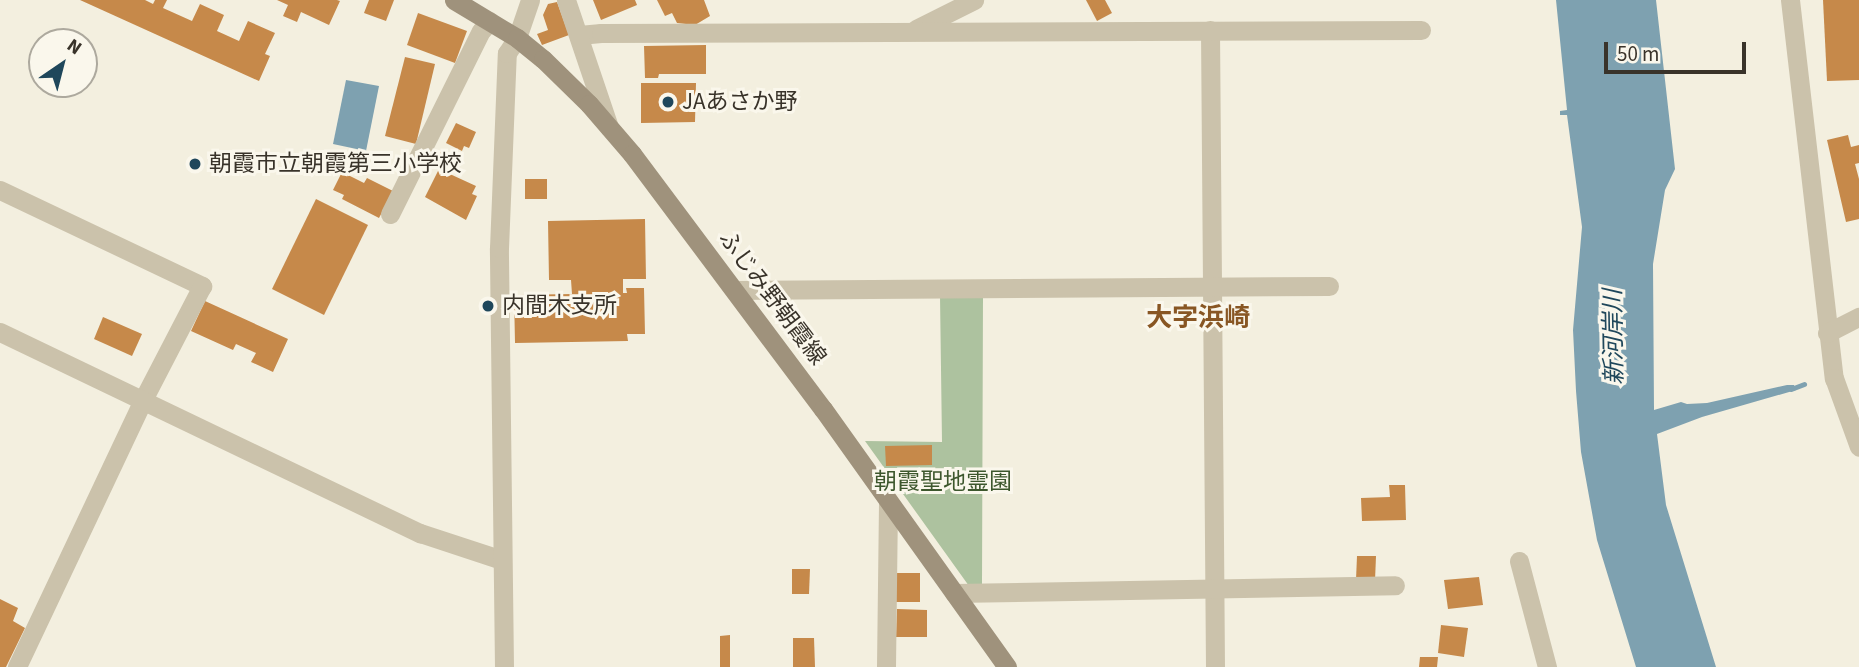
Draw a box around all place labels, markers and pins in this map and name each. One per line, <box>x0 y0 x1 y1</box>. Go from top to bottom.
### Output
place label: JAあさか野 <box>682 88 798 116</box>
marker: JAあさか野 <box>660 94 676 110</box>
place label: 朝霞市立朝霞第三小学校 <box>209 150 462 178</box>
marker: 朝霞市立朝霞第三小学校 <box>187 156 203 172</box>
place label: 内間木支所 <box>502 292 617 320</box>
marker: 内間木支所 <box>480 298 496 314</box>

